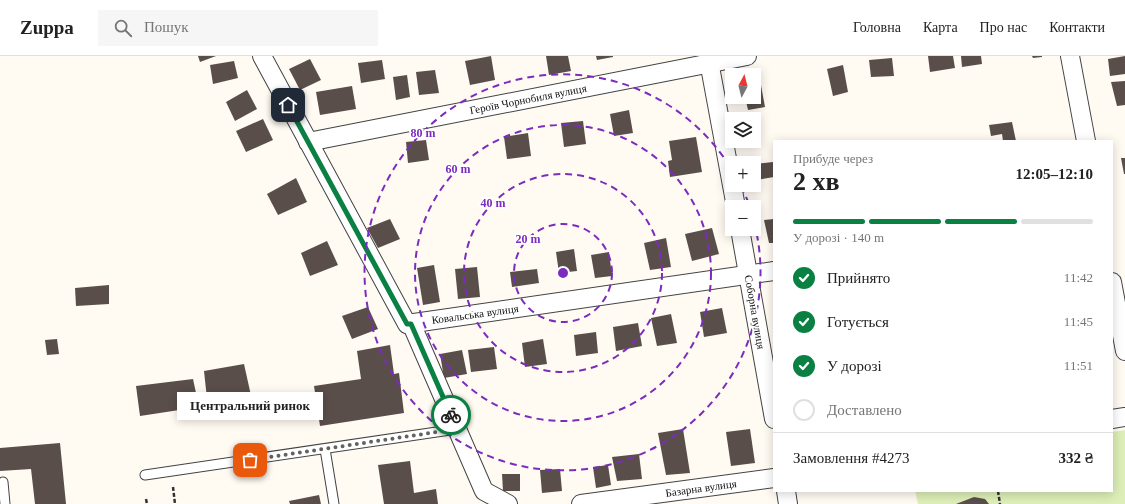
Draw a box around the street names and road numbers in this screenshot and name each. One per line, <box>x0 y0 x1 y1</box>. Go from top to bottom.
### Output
street label: Героїв Чорнобиля вулиця <box>469 82 587 116</box>
street label: Соборна вулиця <box>743 274 767 350</box>
street label: Ковальська вулиця <box>431 302 519 326</box>
street label: Базарна вулиця <box>665 477 737 499</box>

